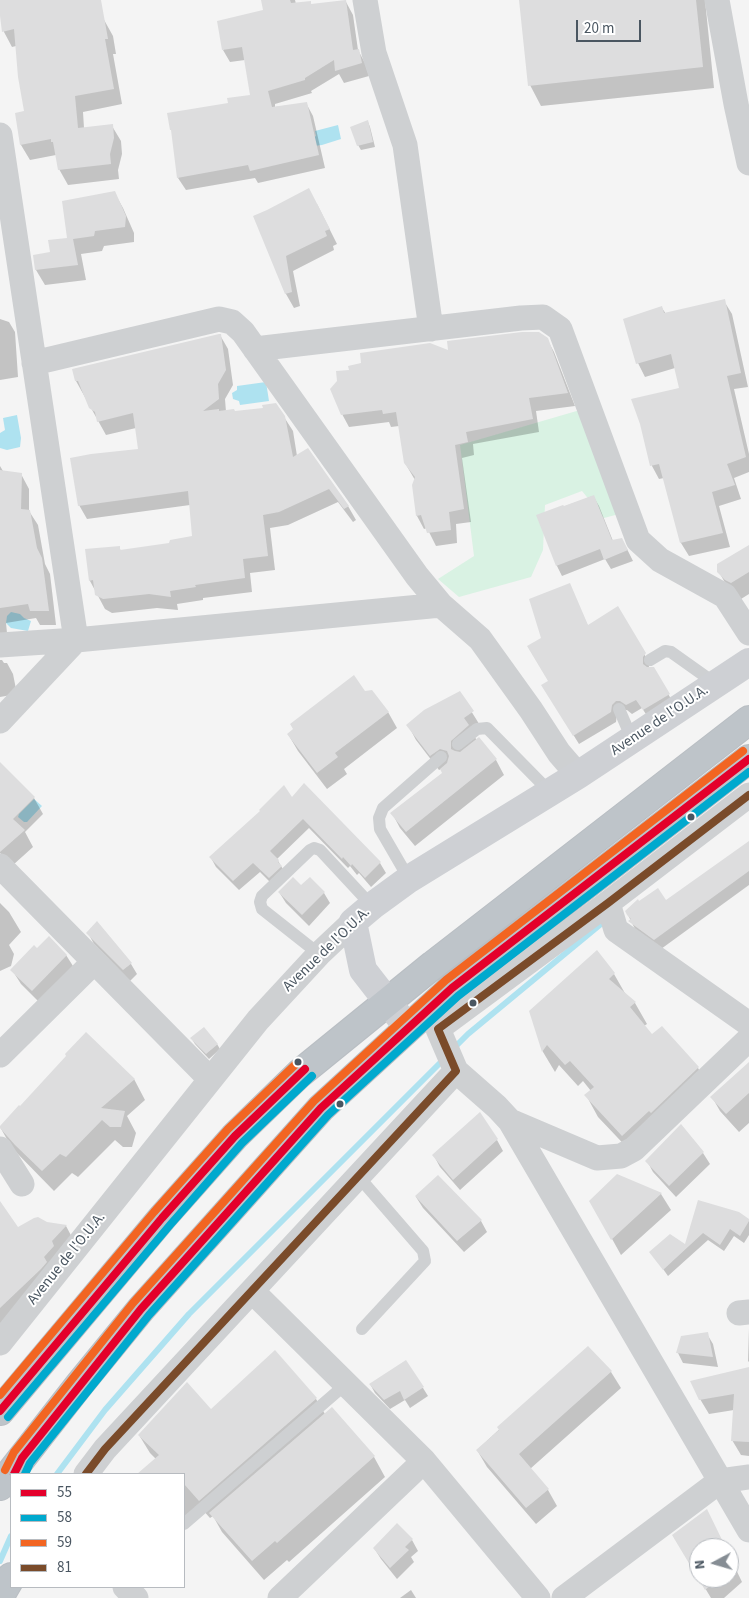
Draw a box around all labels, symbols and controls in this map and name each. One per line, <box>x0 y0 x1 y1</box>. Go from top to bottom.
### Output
scale bar <box>579 10 644 42</box>
text: 20 m <box>584 18 614 39</box>
street label: Avenue de l'O.U.A. <box>608 682 712 760</box>
unlabelled marker <box>686 812 696 822</box>
street label: Avenue de l'O.U.A. <box>280 904 374 996</box>
unlabelled marker <box>468 998 478 1008</box>
unlabelled marker <box>293 1057 303 1067</box>
unlabelled marker <box>335 1099 345 1109</box>
street label: Avenue de l'O.U.A. <box>24 1209 110 1309</box>
legend <box>10 1473 185 1588</box>
text: 55 <box>57 1482 72 1503</box>
text: 58 <box>57 1507 72 1528</box>
text: 59 <box>57 1532 72 1553</box>
north arrow <box>689 1538 739 1588</box>
text: 81 <box>57 1557 72 1578</box>
text: N <box>690 1559 711 1570</box>

